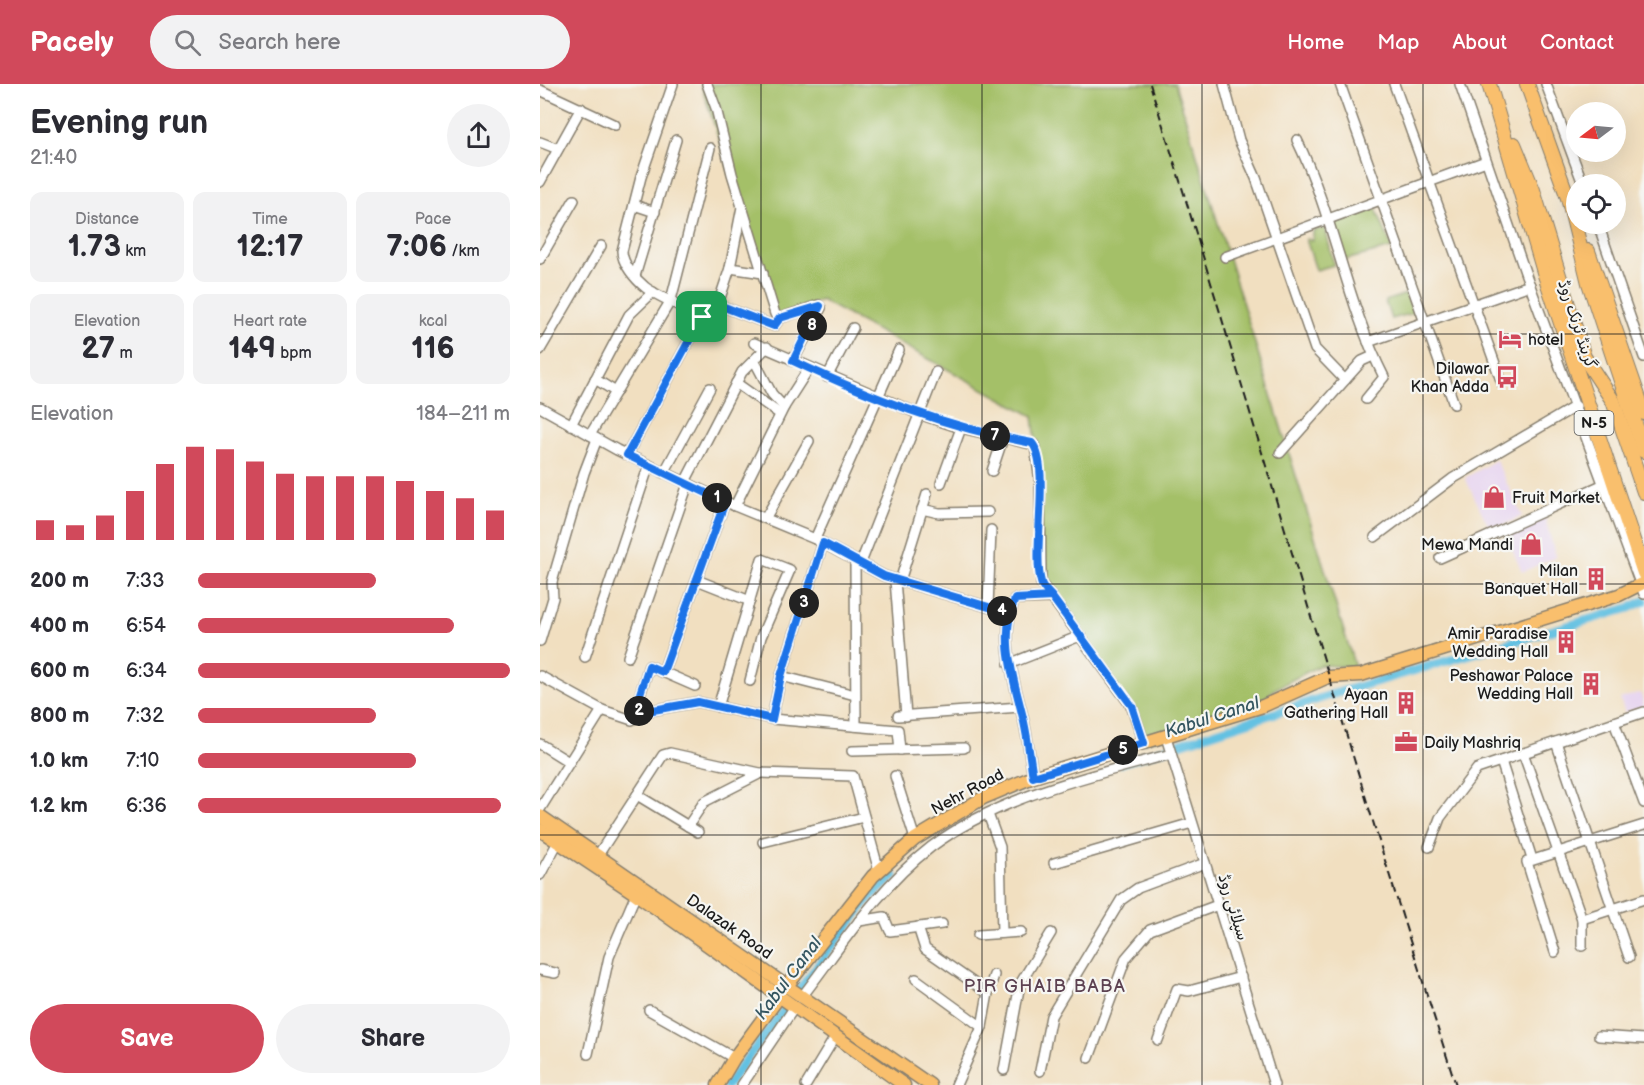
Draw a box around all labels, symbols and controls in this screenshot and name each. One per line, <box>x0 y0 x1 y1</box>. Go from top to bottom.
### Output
search box <box>150 15 570 69</box>
text: Pacely <box>30 26 114 59</box>
icon: search <box>171 26 204 59</box>
text: Search here <box>219 29 341 56</box>
text: Home <box>1287 30 1344 55</box>
text: Map <box>1377 30 1419 55</box>
text: About <box>1452 30 1507 55</box>
text: Contact <box>1540 30 1614 55</box>
north arrow <box>1566 102 1626 162</box>
map controls <box>1566 102 1626 234</box>
text: Evening run <box>30 103 208 143</box>
button: share <box>447 104 510 167</box>
text: 21:40 <box>30 146 77 170</box>
button: locate <box>1566 174 1626 234</box>
text: Distance <box>75 210 139 229</box>
text: Time <box>252 210 288 229</box>
text: Pace <box>415 210 451 229</box>
text: 1.73 <box>68 229 121 265</box>
text: 12:17 <box>237 229 304 265</box>
text: 7:06 <box>386 229 447 265</box>
text: km <box>121 242 146 261</box>
text: /km <box>447 242 480 261</box>
street label: گرینڈ ٹرنک روڈ <box>1553 277 1601 371</box>
pin <box>676 291 727 342</box>
icon: arrive <box>685 300 718 333</box>
pin: 8 <box>797 311 827 341</box>
text: Elevation <box>74 312 140 331</box>
text: Heart rate <box>233 312 307 331</box>
text: kcal <box>419 312 447 331</box>
text: 8 <box>807 316 817 335</box>
hotel icon: hotel <box>1497 326 1523 352</box>
text: 27 <box>81 331 115 367</box>
text: 149 <box>228 331 276 367</box>
text: 116 <box>411 331 455 367</box>
place label: hotel <box>1528 331 1563 350</box>
text: m <box>115 344 133 363</box>
text: bpm <box>276 344 312 363</box>
place label: Dilawar Khan Adda <box>1411 360 1489 397</box>
bus stop icon: Dilawar Khan Adda <box>1494 364 1520 390</box>
text: Elevation <box>30 402 113 426</box>
text: 184–211 m <box>416 402 510 426</box>
road number: N-5 <box>1574 411 1614 435</box>
pin: 7 <box>980 421 1010 451</box>
text: 7 <box>991 426 999 445</box>
pin: 1 <box>702 483 732 513</box>
shop icon: Fruit Market <box>1481 484 1507 510</box>
text: 1 <box>714 488 720 507</box>
place label: Fruit Market <box>1512 489 1600 508</box>
shop icon: Mewa Mandi <box>1518 531 1544 557</box>
place label: Mewa Mandi <box>1421 536 1513 555</box>
place label: Milan Banquet Hall <box>1484 562 1578 599</box>
building icon: Milan Banquet Hall <box>1583 566 1609 592</box>
text: 200 m <box>30 569 89 593</box>
text: 7:33 <box>126 569 164 593</box>
pin: 3 <box>789 588 819 618</box>
text: 3 <box>799 593 809 612</box>
pin: 4 <box>987 596 1017 626</box>
text: 4 <box>997 601 1007 620</box>
text: 400 m <box>30 614 89 638</box>
text: 6:54 <box>126 614 166 638</box>
place label: Amir Paradise Wedding Hall <box>1448 625 1549 662</box>
building icon: Amir Paradise Wedding Hall <box>1553 629 1579 655</box>
text: 600 m <box>30 659 90 683</box>
text: 6:34 <box>126 659 167 683</box>
place label: Peshawar Palace Wedding Hall <box>1449 667 1574 704</box>
building icon: Peshawar Palace Wedding Hall <box>1578 671 1604 697</box>
place label: Ayaan Gathering Hall <box>1284 686 1388 723</box>
building icon: Ayaan Gathering Hall <box>1393 690 1419 716</box>
water label: Kabul Canal <box>1162 692 1263 743</box>
pin: 2 <box>624 696 654 726</box>
text: 2 <box>634 701 644 720</box>
text: 800 m <box>30 704 89 728</box>
text: 7:32 <box>126 704 164 728</box>
office icon: Daily Mashriq <box>1393 729 1419 755</box>
place label: Daily Mashriq <box>1424 734 1521 753</box>
pin: 5 <box>1108 735 1138 765</box>
text: 5 <box>1118 740 1128 759</box>
text: 1.0 km <box>30 749 88 773</box>
text: 7:10 <box>126 749 159 773</box>
street label: Nehr Road <box>928 765 1007 819</box>
text: 1.2 km <box>30 794 88 818</box>
text: 6:36 <box>126 794 167 818</box>
street label: سپلائی روڈ <box>1213 872 1252 943</box>
street label: Dalazak Road <box>683 891 776 964</box>
water label: Kabul Canal <box>750 932 827 1024</box>
district label: PIR GHAIB BABA <box>964 976 1126 997</box>
button: Save <box>30 1004 264 1073</box>
button: Share <box>276 1004 510 1073</box>

